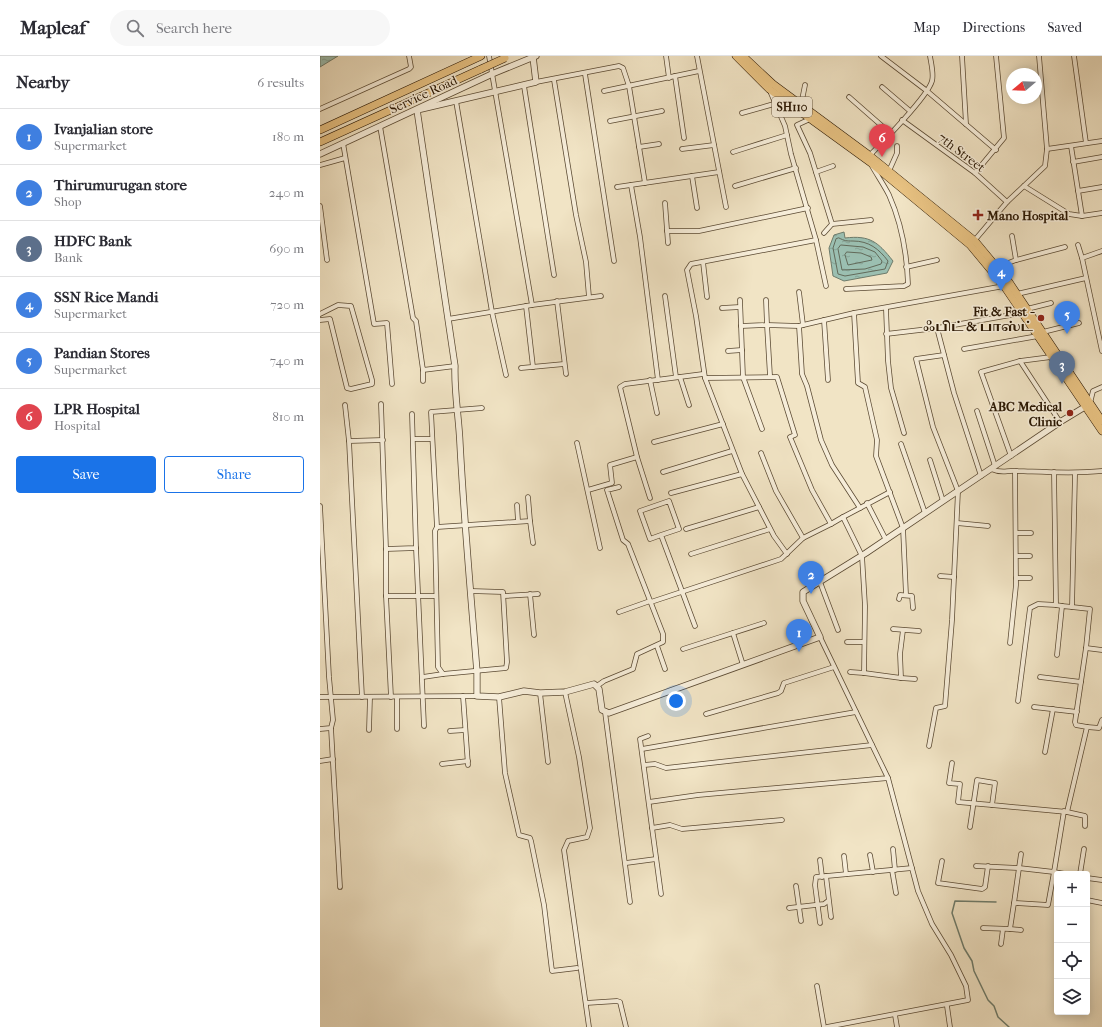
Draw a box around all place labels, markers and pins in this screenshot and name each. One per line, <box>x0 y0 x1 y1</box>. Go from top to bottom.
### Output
pin: 6 <box>869 124 895 157</box>
place label: Mano Hospital <box>986 208 1069 224</box>
marker: Mano Hospital <box>972 209 984 221</box>
pin: 4 <box>988 258 1014 291</box>
pin: 5 <box>1054 301 1080 334</box>
place label: Fit & Fast - ஃபிட் & பாஸ்ட் <box>923 304 1036 334</box>
marker: Fit & Fast - ஃபிட் & பாஸ்ட் <box>1036 313 1046 323</box>
pin: 3 <box>1049 351 1075 384</box>
place label: ABC Medical Clinic <box>988 399 1062 429</box>
marker: ABC Medical Clinic <box>1065 408 1075 418</box>
pin: 2 <box>798 561 824 594</box>
pin: 1 <box>786 619 812 652</box>

